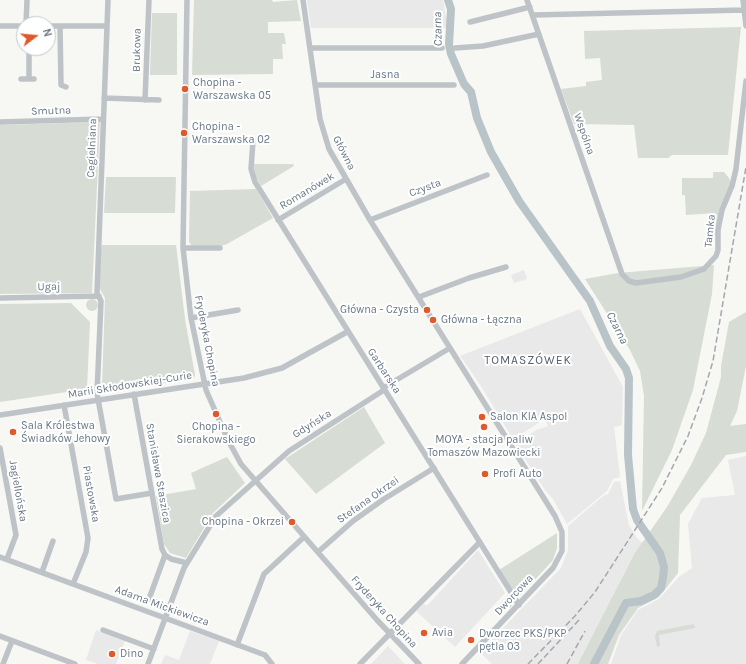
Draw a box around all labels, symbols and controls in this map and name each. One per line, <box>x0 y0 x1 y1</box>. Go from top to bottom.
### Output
water label: Czarna <box>431 12 445 46</box>
north arrow <box>16 16 56 56</box>
text: N <box>40 27 54 38</box>
street label: Brukowa <box>130 28 144 72</box>
street label: Jasna <box>371 68 399 82</box>
place label: Chopina - Warszawska 05 <box>193 76 271 102</box>
marker: Chopina - Warszawska 05 <box>180 84 190 94</box>
street label: Smutna <box>31 104 71 118</box>
street label: Wspólna <box>571 111 597 157</box>
street label: Cegielniana <box>84 118 100 178</box>
place label: Chopina - Warszawska 02 <box>192 120 270 146</box>
marker: Chopina - Warszawska 02 <box>179 128 189 138</box>
street label: Główna <box>330 134 358 172</box>
street label: Romanówek <box>277 169 337 213</box>
street label: Czysta <box>407 176 443 200</box>
street label: Tamka <box>702 214 718 248</box>
street label: Ugaj <box>37 280 61 294</box>
street label: Fryderyka Chopina <box>192 294 222 388</box>
place label: Główna - Czysta <box>340 303 419 317</box>
marker: Główna - Czysta <box>422 305 432 315</box>
water label: Czarna <box>603 309 631 347</box>
place label: Główna - Łączna <box>441 313 522 327</box>
marker: Główna - Łączna <box>428 315 438 325</box>
street label: Garbarska <box>364 346 404 396</box>
district label: TOMASZÓWEK <box>484 354 572 368</box>
street label: Marii Skłodowskiej-Curie <box>67 369 193 401</box>
street label: Gdyńska <box>290 407 334 441</box>
marker: Chopina - Sierakowskiego <box>211 409 221 419</box>
place label: Salon KIA Aspol <box>490 410 567 424</box>
marker: Salon KIA Aspol <box>477 412 487 422</box>
place label: Sala Królestwa Świadków Jehowy <box>21 419 110 445</box>
place label: Chopina - Sierakowskiego <box>177 420 255 446</box>
street label: Stanisława Staszica <box>143 422 173 524</box>
marker: MOYA - stacja paliw Tomaszów Mazowiecki <box>479 422 489 432</box>
marker: Sala Królestwa Świadków Jehowy <box>8 427 18 437</box>
place label: MOYA - stacja paliw Tomaszów Mazowiecki <box>427 433 541 459</box>
street label: Jagiellońska <box>6 459 30 523</box>
street label: Piastowska <box>80 465 102 523</box>
place label: Profi Auto <box>493 467 542 481</box>
marker: Profi Auto <box>480 469 490 479</box>
street label: Stefana Okrzei <box>334 474 402 526</box>
place label: Chopina - Okrzei <box>202 515 284 529</box>
marker: Chopina - Okrzei <box>287 517 297 527</box>
street label: Dworcowa <box>492 572 536 618</box>
street label: Fryderyka Chopina <box>348 573 420 651</box>
street label: Adama Mickiewicza <box>113 583 211 629</box>
place label: Avia <box>432 626 453 640</box>
place label: Dworzec PKS/PKP pętla 03 <box>479 627 566 653</box>
marker: Avia <box>419 628 429 638</box>
marker: Dworzec PKS/PKP pętla 03 <box>466 635 476 645</box>
place label: Dino <box>120 647 143 661</box>
marker: Dino <box>107 649 117 659</box>

